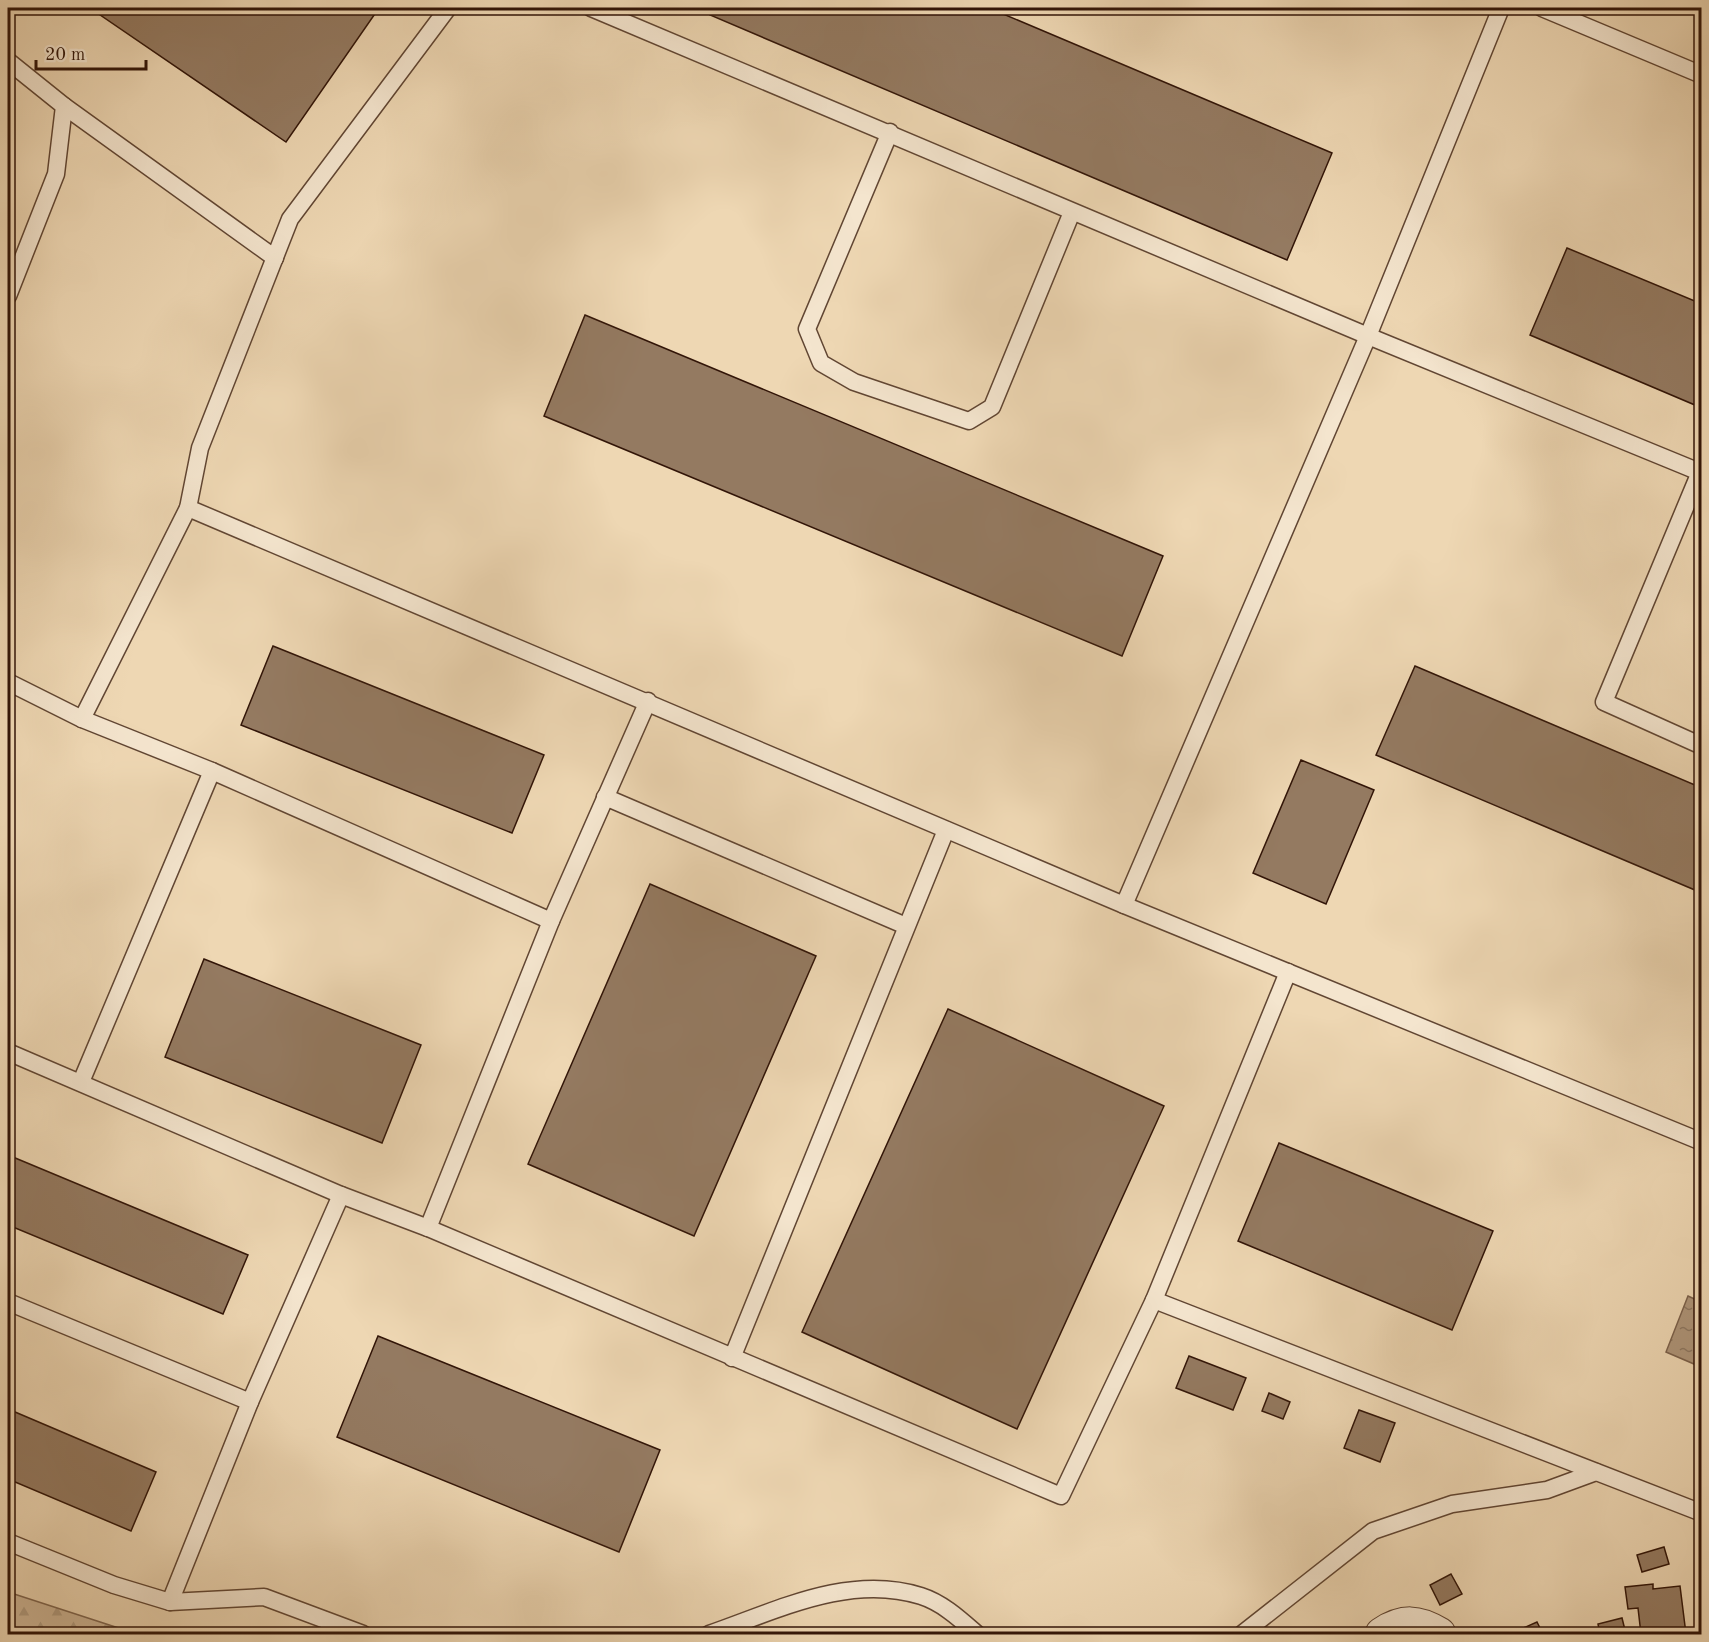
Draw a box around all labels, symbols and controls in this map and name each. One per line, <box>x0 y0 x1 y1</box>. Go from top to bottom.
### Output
scale bar <box>36 33 146 71</box>
text: 20 m <box>45 46 85 64</box>

